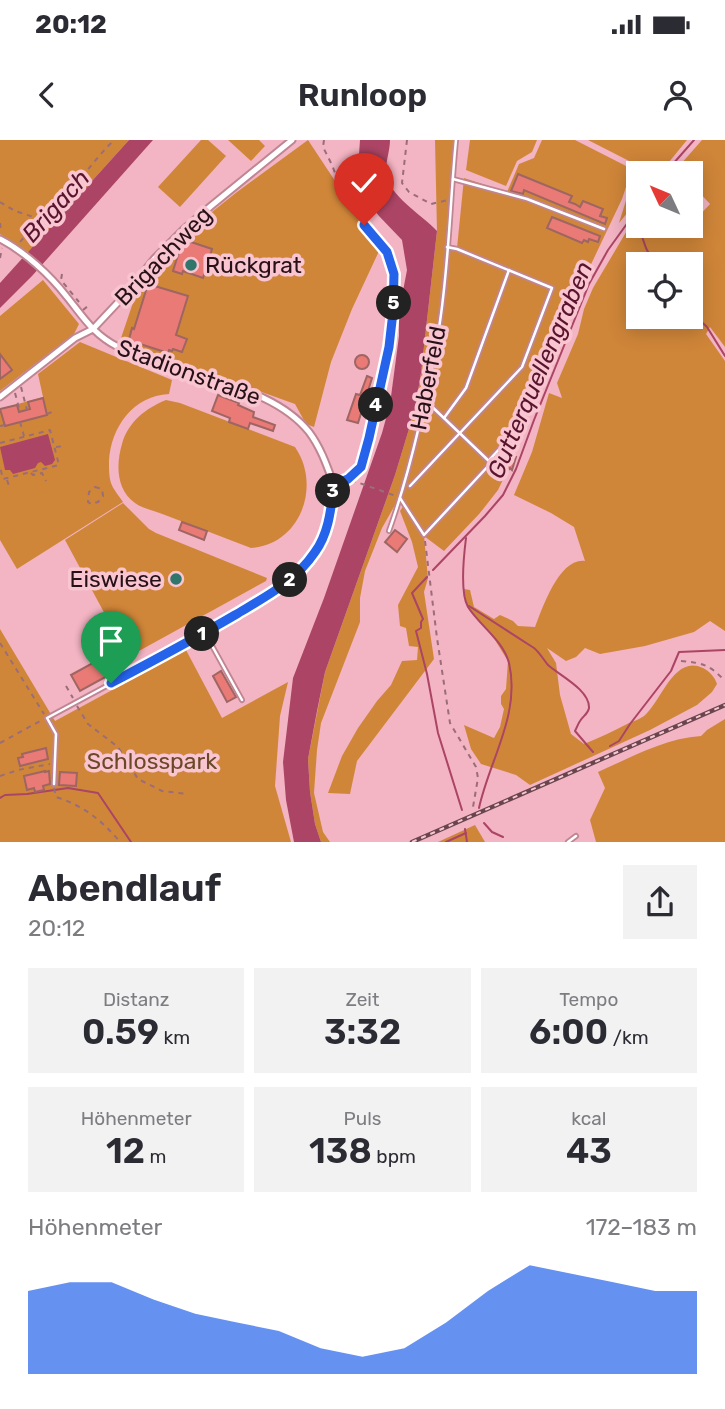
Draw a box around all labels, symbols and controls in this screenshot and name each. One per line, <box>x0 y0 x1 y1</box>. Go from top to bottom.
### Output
text: 20:12 <box>35 9 107 40</box>
icon: back <box>28 76 66 114</box>
text: Runloop <box>298 76 427 114</box>
icon: person <box>659 76 697 114</box>
pin <box>334 153 394 225</box>
north arrow <box>626 161 704 238</box>
map controls <box>626 161 703 329</box>
water label: Brigach <box>16 164 96 248</box>
icon: check <box>345 164 383 202</box>
street label: Brigachweg <box>109 200 217 312</box>
place label: Rückgrat <box>205 251 302 279</box>
button: locate <box>626 252 703 329</box>
marker: Rückgrat <box>183 257 199 273</box>
water label: Gutterquellengraben <box>482 257 598 483</box>
pin: 5 <box>376 286 412 320</box>
text: 5 <box>387 291 400 314</box>
street label: Haberfeld <box>404 324 452 432</box>
street label: Stadionstraße <box>113 333 265 411</box>
pin: 4 <box>358 387 394 422</box>
text: 4 <box>369 393 382 416</box>
pin: 3 <box>316 474 350 508</box>
text: 3 <box>326 479 339 502</box>
pin: 2 <box>272 562 308 598</box>
place label: Eiswiese <box>70 565 162 593</box>
text: 2 <box>283 568 296 591</box>
marker: Eiswiese <box>168 571 184 587</box>
pin <box>81 611 141 683</box>
pin: 1 <box>184 616 220 652</box>
icon: arrive <box>92 622 130 660</box>
text: 1 <box>197 622 206 645</box>
park label: Schlosspark <box>87 747 217 775</box>
text: Abendlauf <box>28 865 221 911</box>
button: share <box>623 865 697 939</box>
text: 20:12 <box>28 914 85 942</box>
text: Distanz <box>103 988 169 1011</box>
text: Zeit <box>346 988 379 1011</box>
text: Tempo <box>559 988 618 1011</box>
text: 0.59 <box>82 1011 159 1053</box>
text: 3:32 <box>324 1011 401 1053</box>
text: 6:00 <box>529 1011 608 1053</box>
text: km <box>159 1026 190 1049</box>
text: /km <box>608 1026 649 1049</box>
text: Höhenmeter <box>81 1107 192 1130</box>
text: Puls <box>344 1107 381 1130</box>
text: kcal <box>571 1107 606 1130</box>
text: 12 <box>106 1130 145 1172</box>
text: 138 <box>309 1130 372 1172</box>
text: 43 <box>566 1130 612 1172</box>
text: m <box>145 1145 166 1168</box>
text: bpm <box>372 1145 416 1168</box>
text: Höhenmeter <box>28 1213 162 1241</box>
text: 172–183 m <box>586 1213 697 1241</box>

